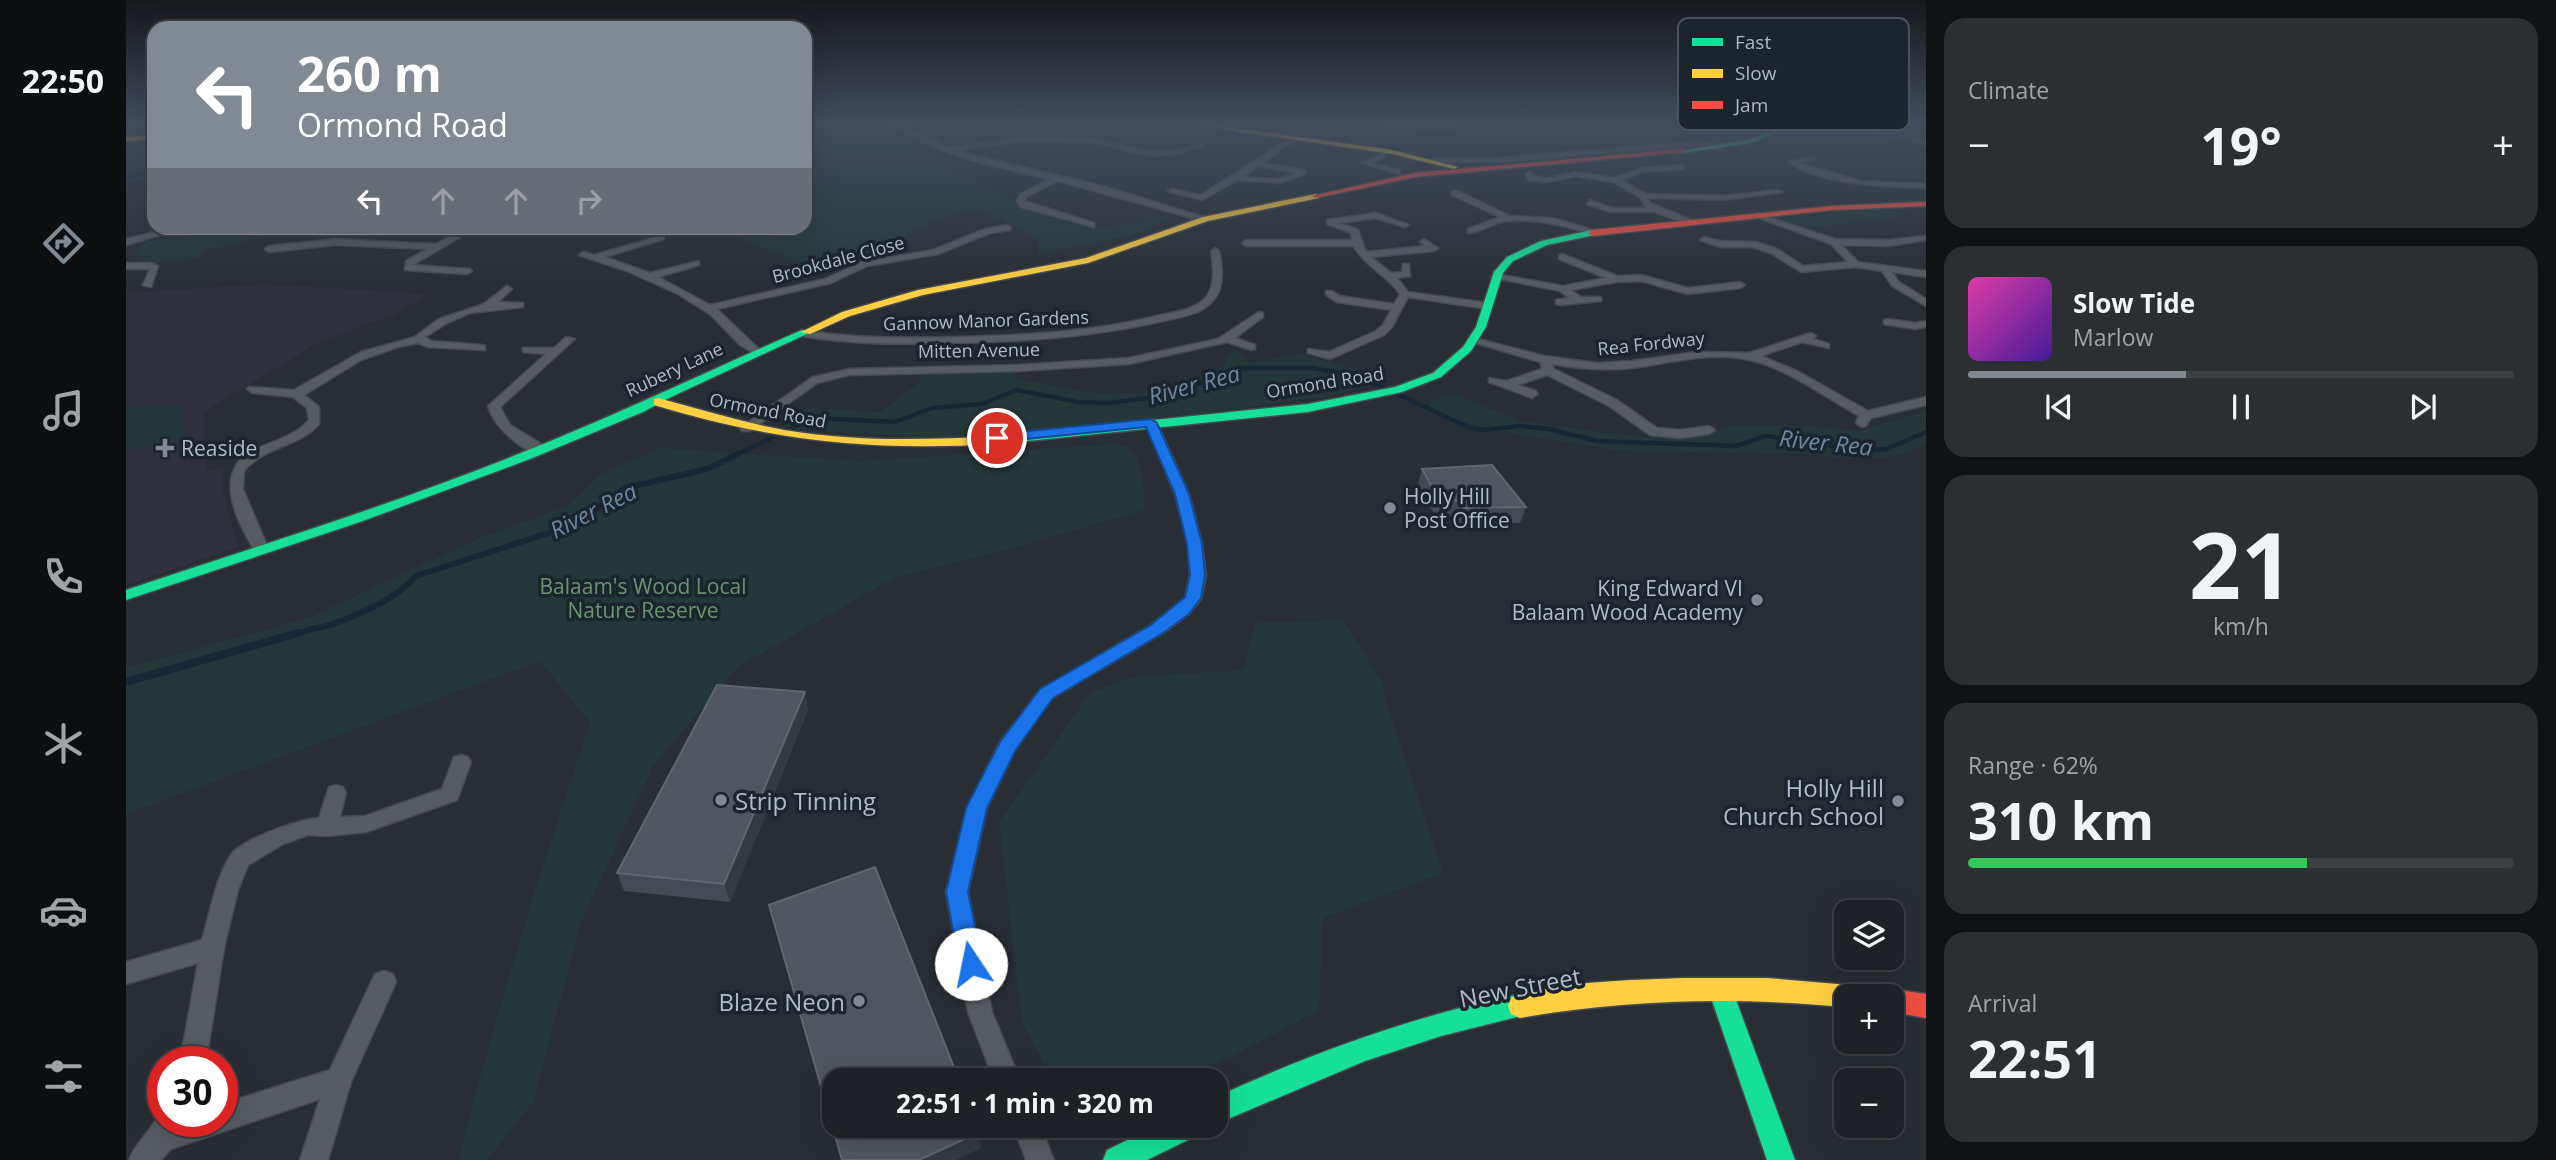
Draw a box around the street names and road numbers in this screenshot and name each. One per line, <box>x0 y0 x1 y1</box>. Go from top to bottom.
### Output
street label: Brookdale Close <box>769 230 907 288</box>
street label: Gannow Manor Gardens <box>883 304 1089 336</box>
street label: Rea Fordway <box>1596 325 1707 361</box>
street label: Rubery Lane <box>621 336 727 402</box>
street label: Mitten Avenue <box>918 337 1040 363</box>
street label: Ormond Road <box>1265 361 1385 403</box>
street label: Ormond Road <box>708 387 828 433</box>
street label: New Street <box>1456 959 1584 1015</box>

